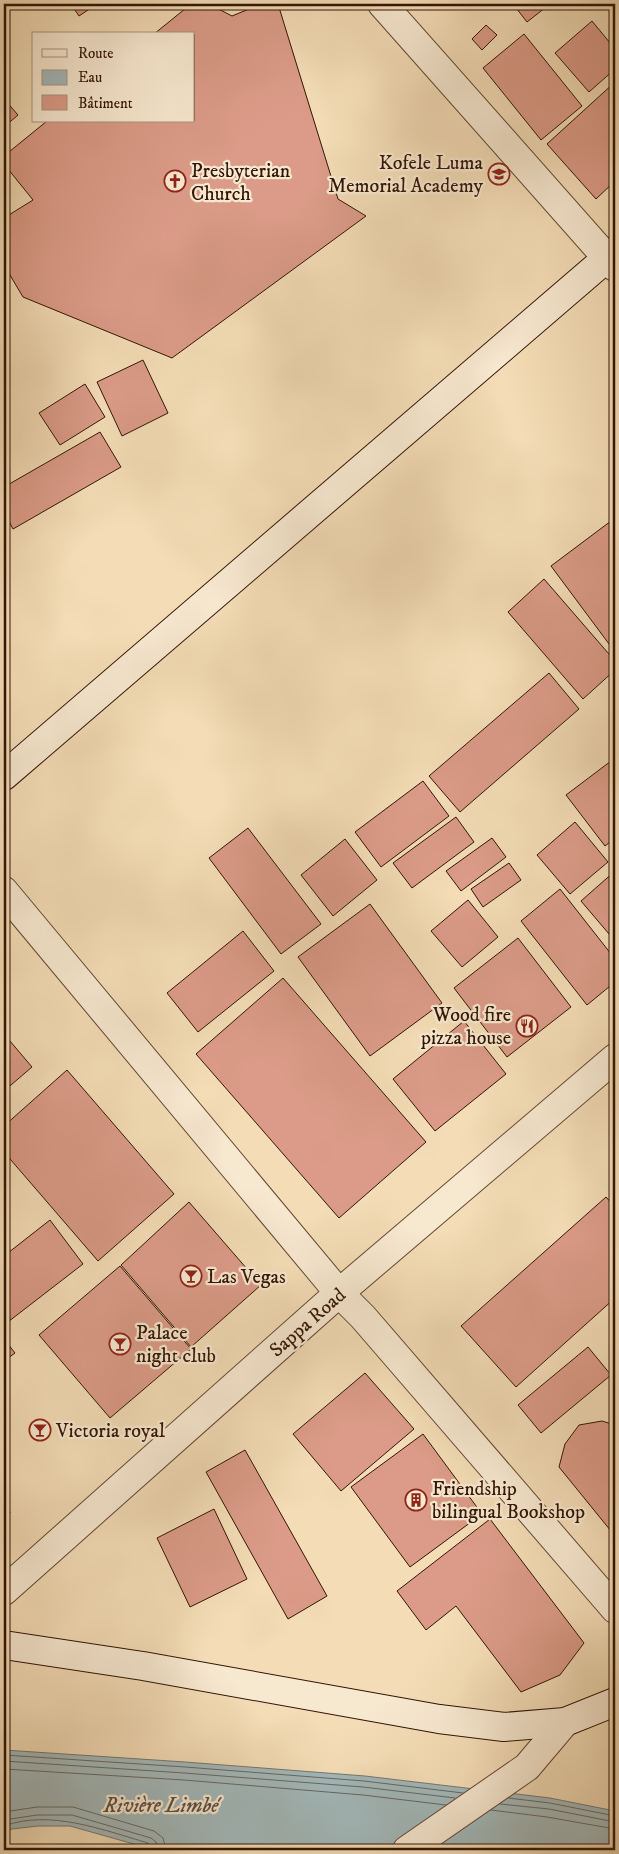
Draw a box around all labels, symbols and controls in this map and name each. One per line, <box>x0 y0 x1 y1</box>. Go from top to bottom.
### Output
legend <box>32 32 195 122</box>
text: Route <box>78 44 113 63</box>
text: Eau <box>78 68 102 87</box>
text: Bâtiment <box>78 94 133 113</box>
place label: Kofele Luma Memorial Academy <box>328 151 484 199</box>
place label: Presbyterian Church <box>191 159 291 207</box>
school or university icon: Kofele Luma Memorial Academy <box>487 162 511 186</box>
church icon: Presbyterian Church <box>163 169 187 193</box>
place label: Wood fire pizza house <box>420 1003 511 1051</box>
restaurant icon: Wood fire pizza house <box>515 1014 539 1038</box>
bar icon: Las Vegas <box>179 1264 203 1288</box>
place label: Las Vegas <box>207 1265 286 1290</box>
street label: Sappa Road <box>265 1283 351 1363</box>
place label: Palace night club <box>136 1321 216 1369</box>
bar icon: Palace night club <box>108 1332 132 1356</box>
bar icon: Victoria royal <box>28 1418 52 1442</box>
place label: Victoria royal <box>55 1419 165 1444</box>
place label: Friendship bilingual Bookshop <box>432 1477 585 1525</box>
building icon: Friendship bilingual Bookshop <box>404 1488 428 1512</box>
water label: Rivière Limbé <box>103 1793 222 1819</box>

